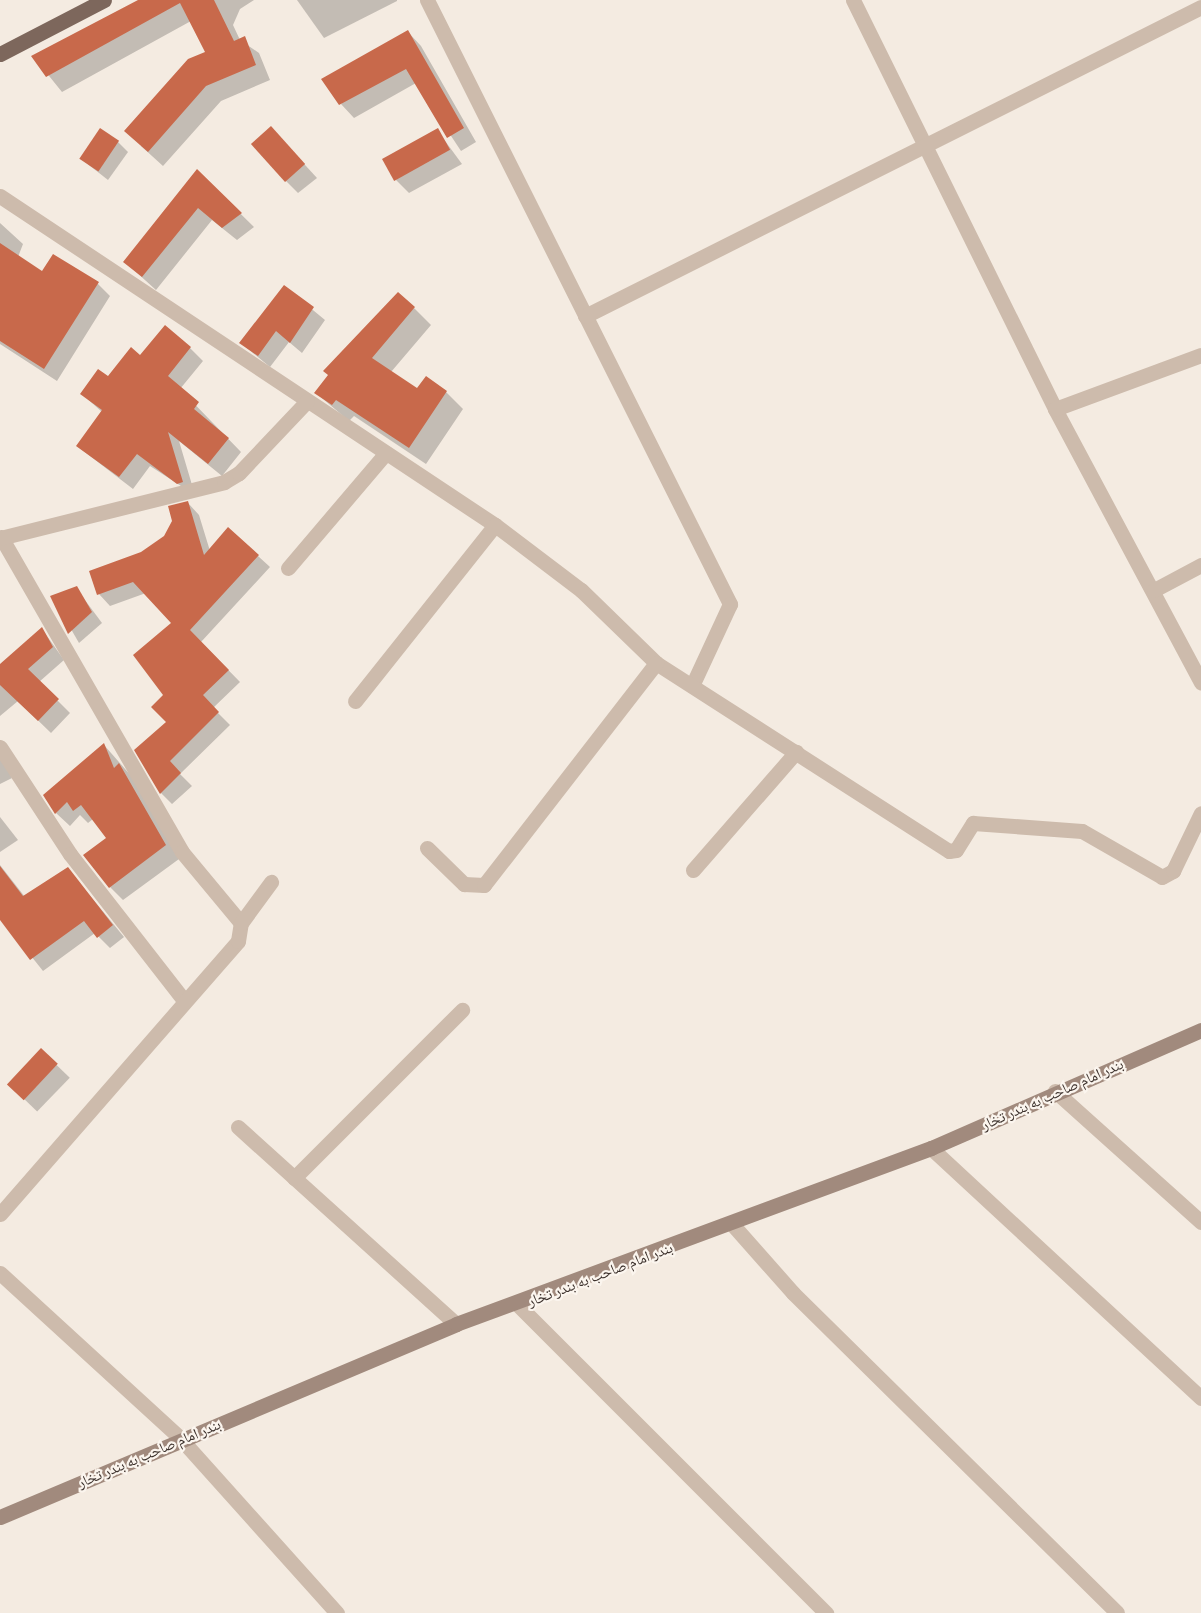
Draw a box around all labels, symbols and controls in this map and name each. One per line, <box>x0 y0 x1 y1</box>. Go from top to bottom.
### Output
street label: بندر امام صاحب به بندر تخار <box>978 1054 1126 1134</box>
street label: بندر امام صاحب به بندر تخار <box>525 1238 675 1310</box>
street label: بندر امام صاحب به بندر تخار <box>75 1415 223 1491</box>

